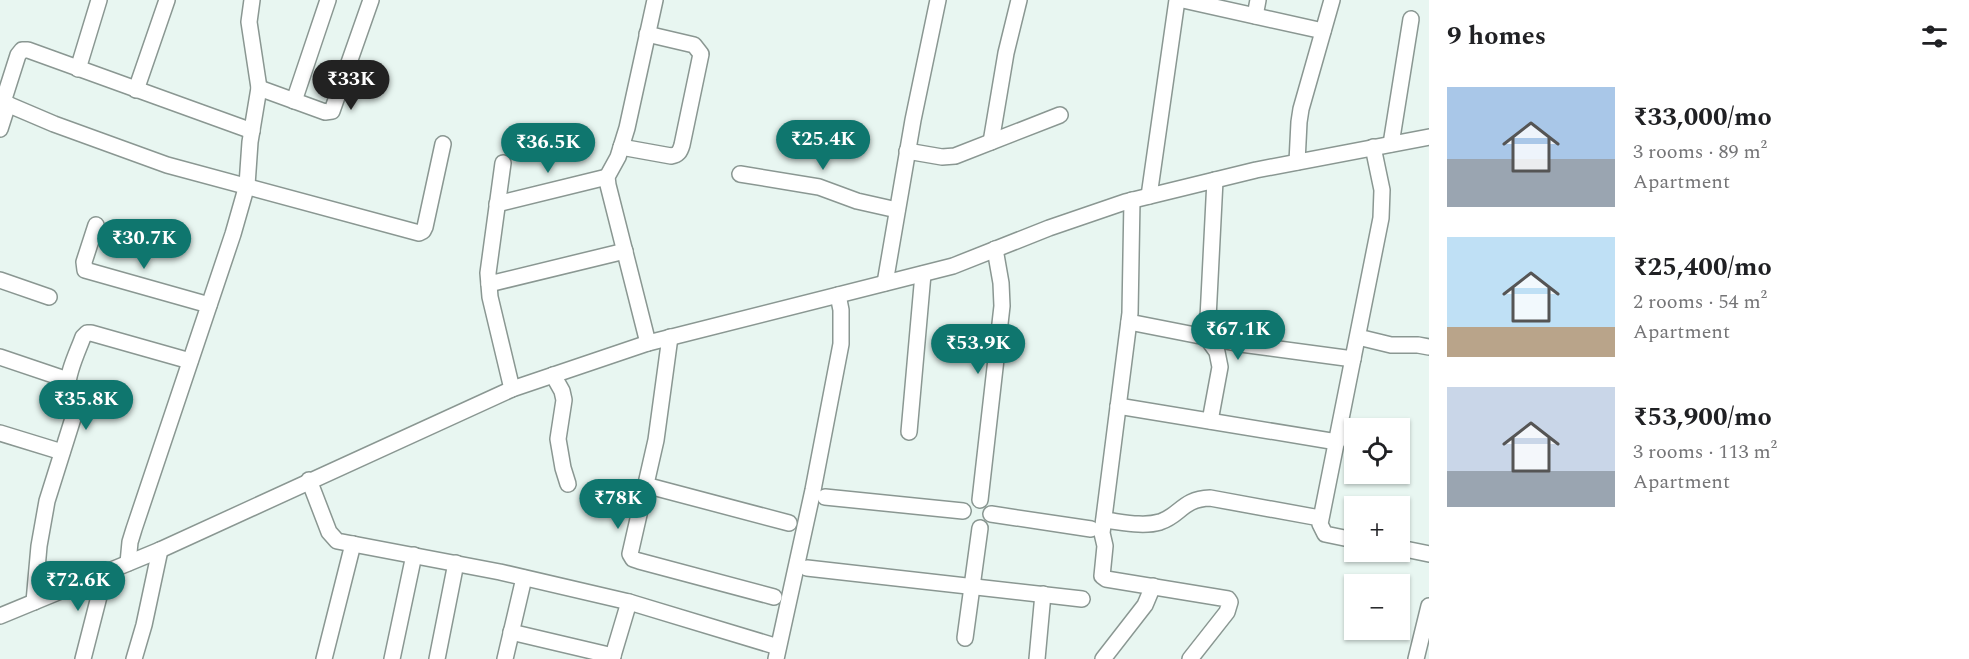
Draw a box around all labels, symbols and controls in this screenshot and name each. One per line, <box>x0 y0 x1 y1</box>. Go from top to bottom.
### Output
text: 9 homes <box>1447 16 1546 56</box>
icon: filters <box>1918 20 1951 53</box>
pin: ₹33K <box>315 60 387 111</box>
text: ₹33K <box>326 64 376 94</box>
text: ₹33,000/mo <box>1633 97 1772 137</box>
icon: home <box>1495 111 1567 183</box>
pin: ₹25.4K <box>774 120 872 171</box>
pin: ₹36.5K <box>499 123 597 174</box>
text: ₹25.4K <box>790 124 856 154</box>
text: ₹36.5K <box>515 127 581 157</box>
text: 3 rooms · 89 m² <box>1633 137 1767 167</box>
text: Apartment <box>1633 167 1730 197</box>
pin: ₹30.7K <box>95 219 193 270</box>
text: ₹30.7K <box>111 223 177 253</box>
text: ₹25,400/mo <box>1633 247 1772 287</box>
icon: home <box>1495 261 1567 333</box>
text: 2 rooms · 54 m² <box>1633 287 1767 317</box>
pin: ₹67.1K <box>1189 310 1287 361</box>
text: ₹67.1K <box>1205 314 1271 344</box>
text: Apartment <box>1633 317 1730 347</box>
pin: ₹53.9K <box>929 324 1027 375</box>
text: ₹53.9K <box>945 328 1011 358</box>
pin: ₹35.8K <box>37 380 135 431</box>
text: ₹35.8K <box>53 384 119 414</box>
text: ₹53,900/mo <box>1633 397 1772 437</box>
icon: home <box>1495 411 1567 483</box>
map controls <box>1344 418 1410 640</box>
button: locate <box>1344 418 1410 484</box>
text: 3 rooms · 113 m² <box>1633 437 1777 467</box>
text: Apartment <box>1633 467 1730 497</box>
pin: ₹78K <box>582 479 654 530</box>
text: ₹78K <box>593 483 643 513</box>
button: + <box>1344 496 1410 562</box>
pin: ₹72.6K <box>29 561 127 612</box>
text: ₹72.6K <box>45 565 111 595</box>
button: − <box>1344 574 1410 640</box>

